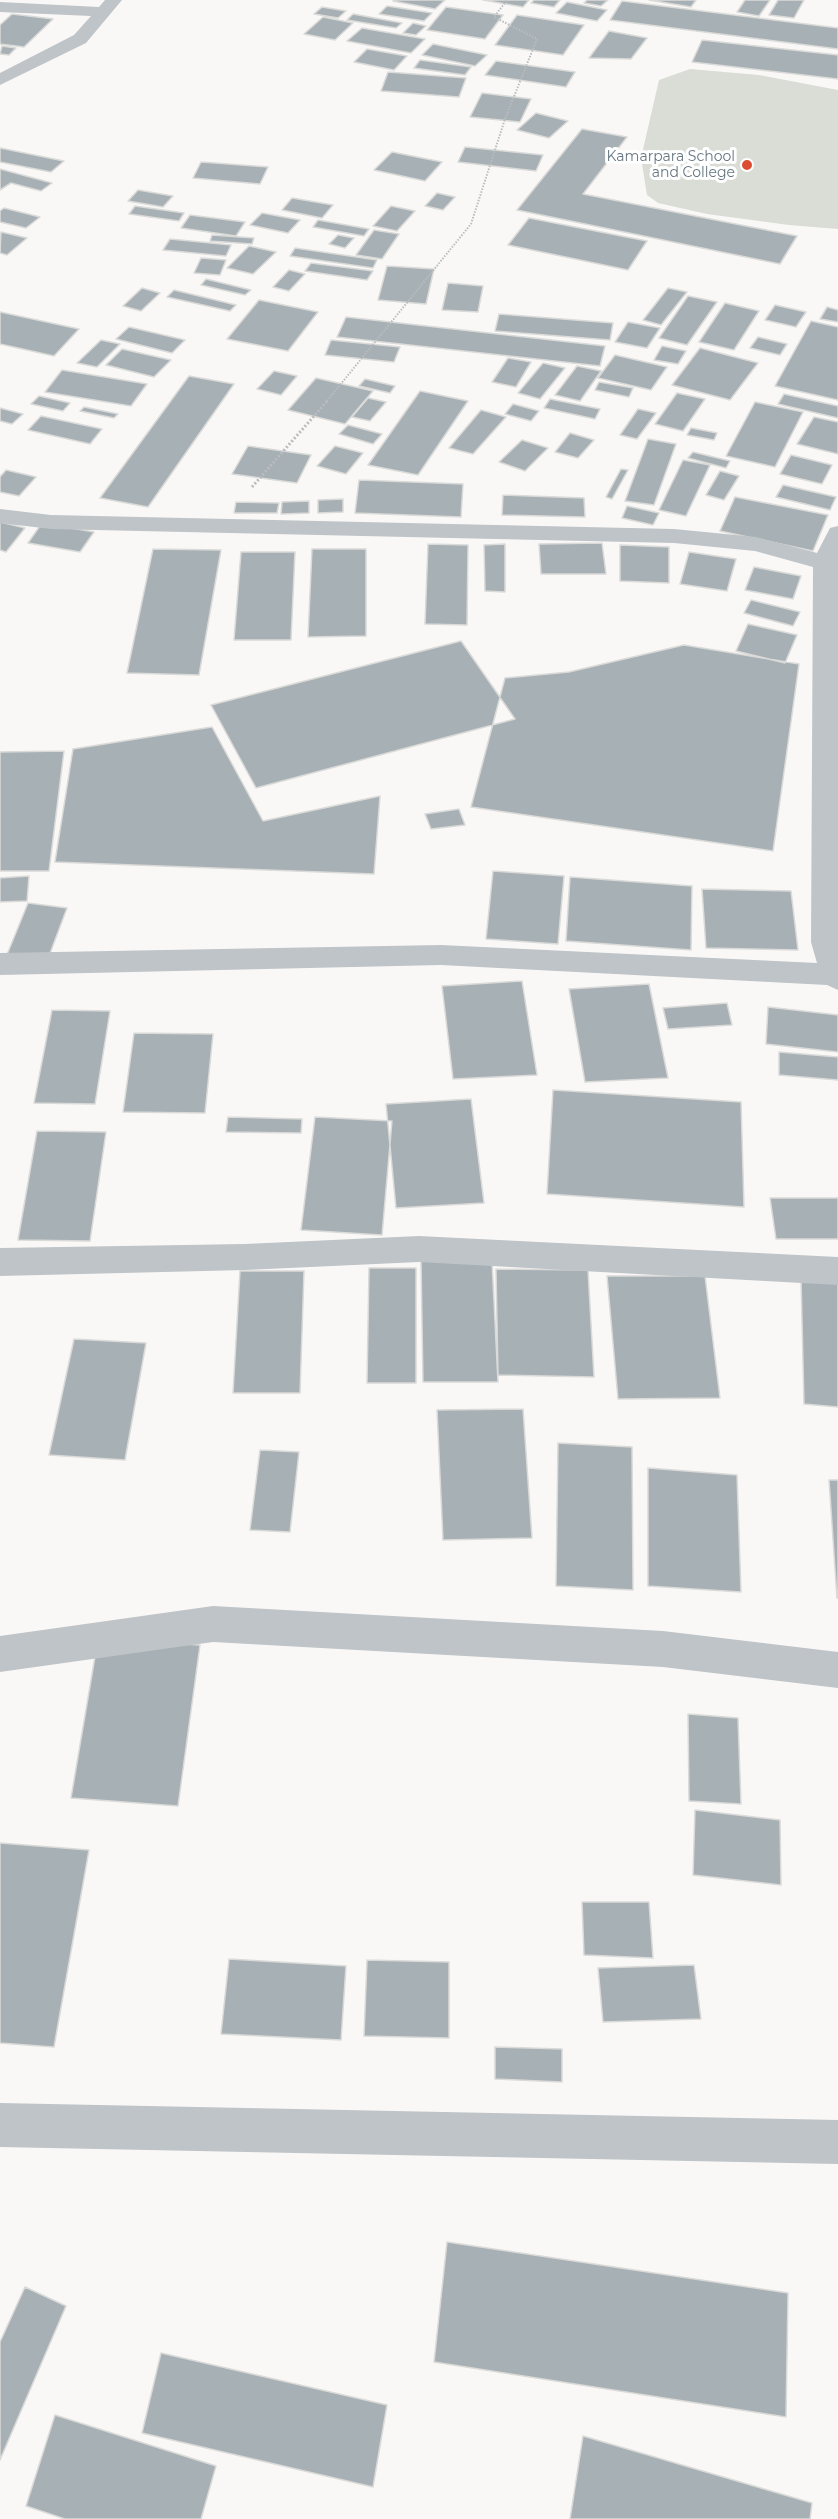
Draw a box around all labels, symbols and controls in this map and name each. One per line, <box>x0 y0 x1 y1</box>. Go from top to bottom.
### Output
place label: Kamarpara School and College <box>607 149 735 182</box>
marker: Kamarpara School and College <box>740 158 754 172</box>

